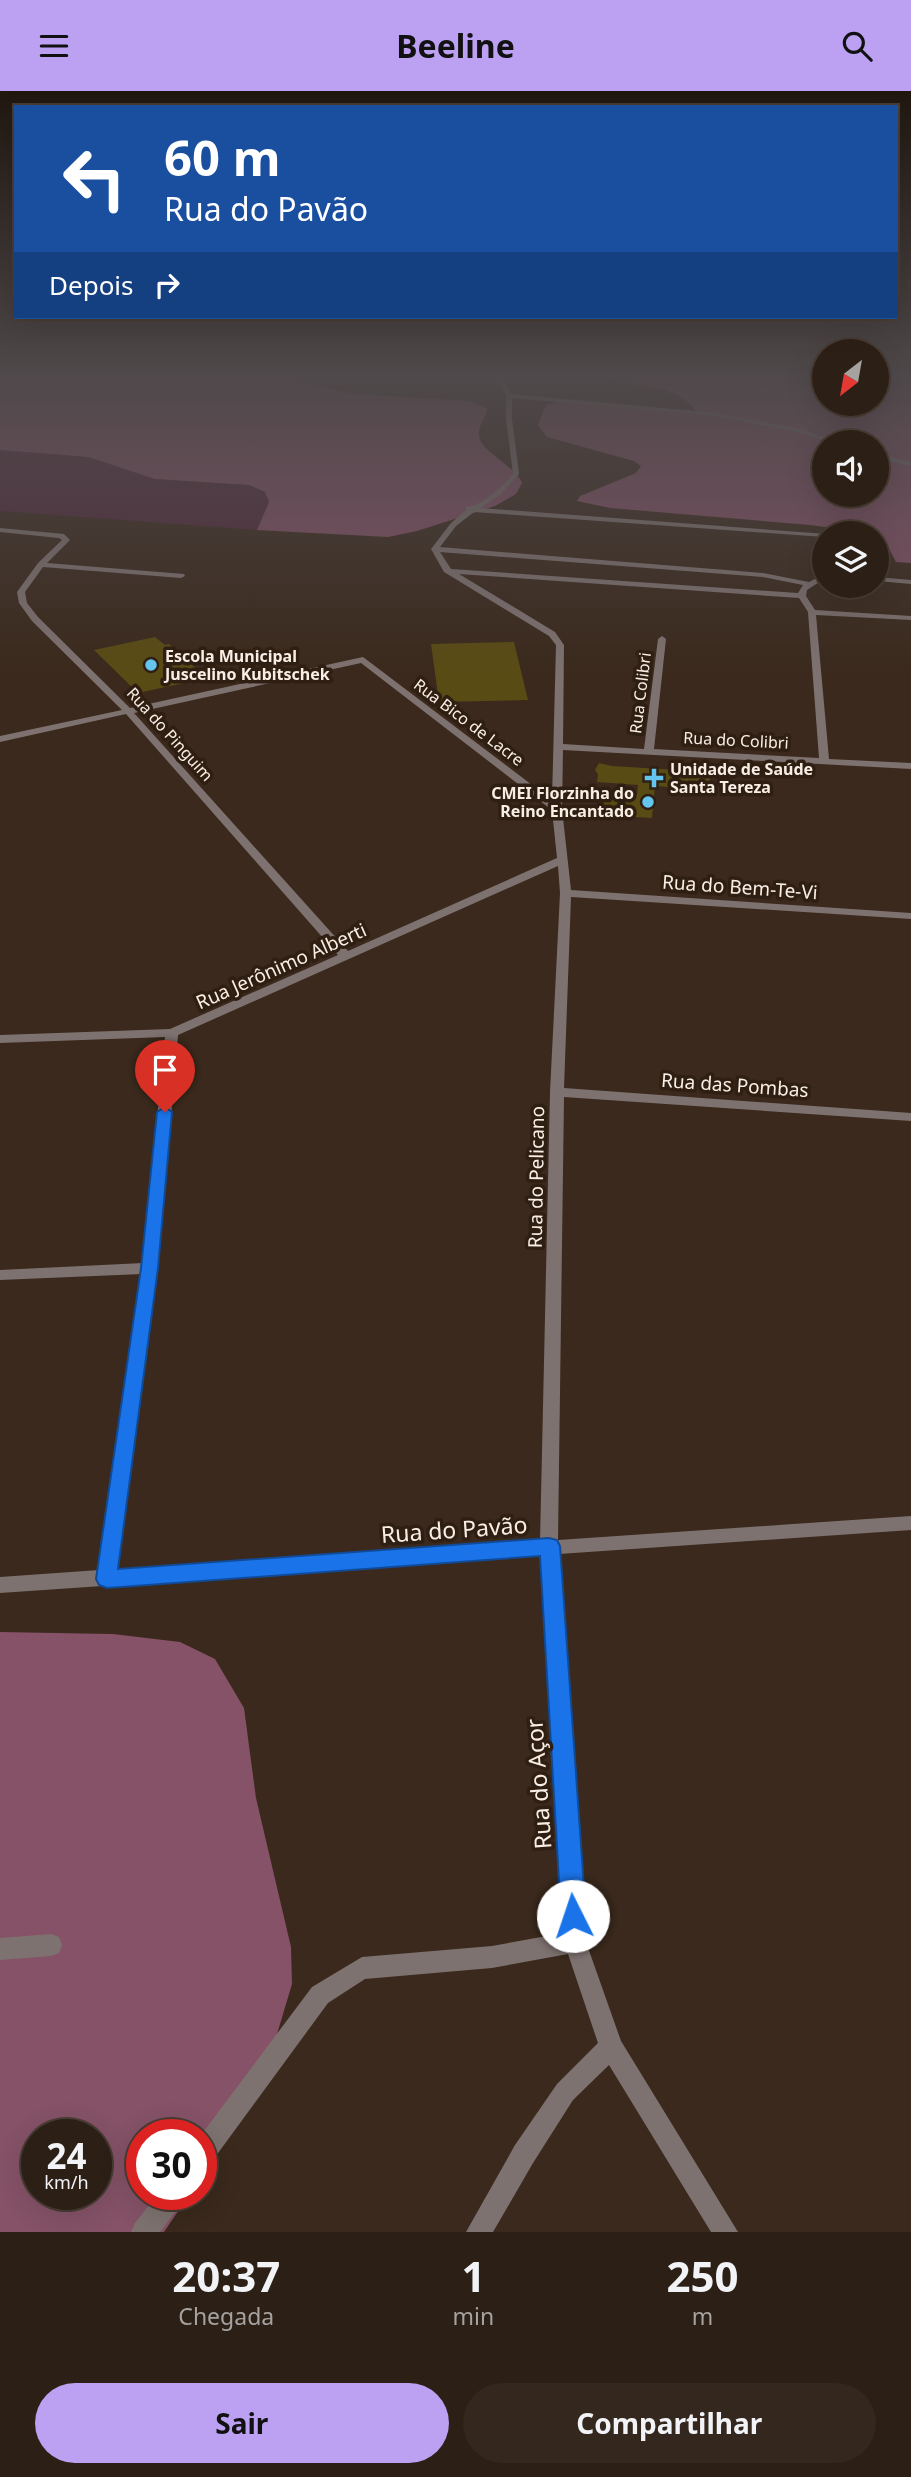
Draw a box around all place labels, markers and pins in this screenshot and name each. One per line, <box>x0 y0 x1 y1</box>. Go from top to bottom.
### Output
place label: Escola Municipal Juscelino Kubitschek <box>163 645 330 685</box>
marker: Escola Municipal Juscelino Kubitschek <box>143 657 159 673</box>
place label: Unidade de Saúde Santa Tereza <box>670 758 813 798</box>
marker: Unidade de Saúde Santa Tereza <box>644 768 664 788</box>
place label: CMEI Florzinha do Reino Encantado <box>491 782 634 822</box>
marker: CMEI Florzinha do Reino Encantado <box>640 794 656 810</box>
pin <box>135 1040 195 1112</box>

